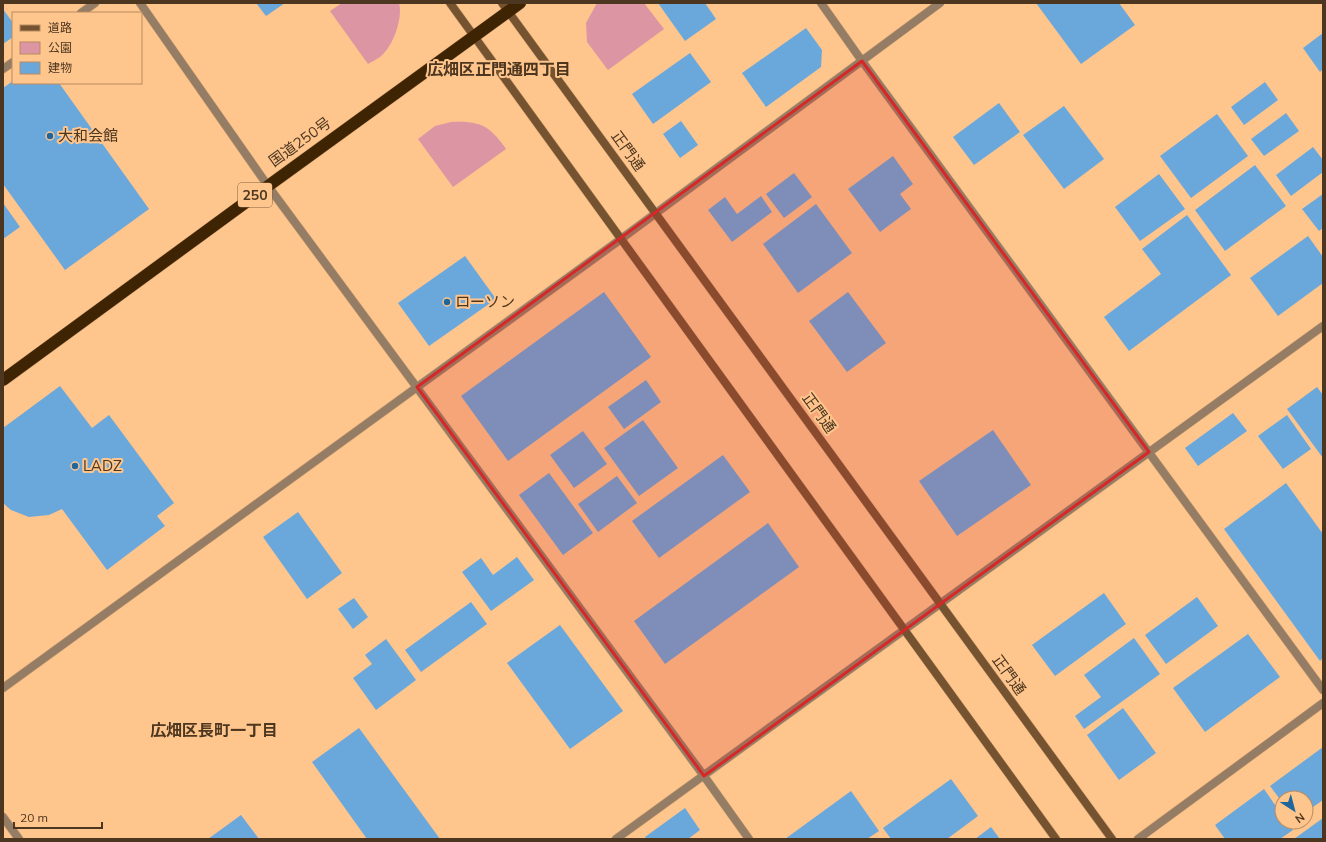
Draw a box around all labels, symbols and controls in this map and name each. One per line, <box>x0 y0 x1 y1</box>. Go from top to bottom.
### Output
legend <box>12 12 142 84</box>
text: 道路 <box>48 20 72 35</box>
text: 公園 <box>48 40 72 55</box>
district label: 広畑区正門通四丁目 <box>427 59 571 79</box>
text: 建物 <box>48 60 72 75</box>
street label: 国道250号 <box>265 113 334 170</box>
place label: 大和会館 <box>58 126 118 145</box>
street label: 正門通 <box>607 127 649 174</box>
marker: 大和会館 <box>45 131 55 141</box>
road number: 250 <box>238 183 272 207</box>
place label: ローソン <box>455 292 515 311</box>
marker: ローソン <box>442 297 452 307</box>
street label: 正門通 <box>798 389 840 436</box>
place label: LADZ <box>83 456 122 475</box>
marker: LADZ <box>70 461 80 471</box>
street label: 正門通 <box>988 651 1030 698</box>
district label: 広畑区長町一丁目 <box>150 720 278 740</box>
north arrow <box>1274 790 1314 830</box>
scale bar <box>14 804 102 830</box>
text: 20 m <box>20 810 48 825</box>
text: N <box>1292 810 1307 826</box>

